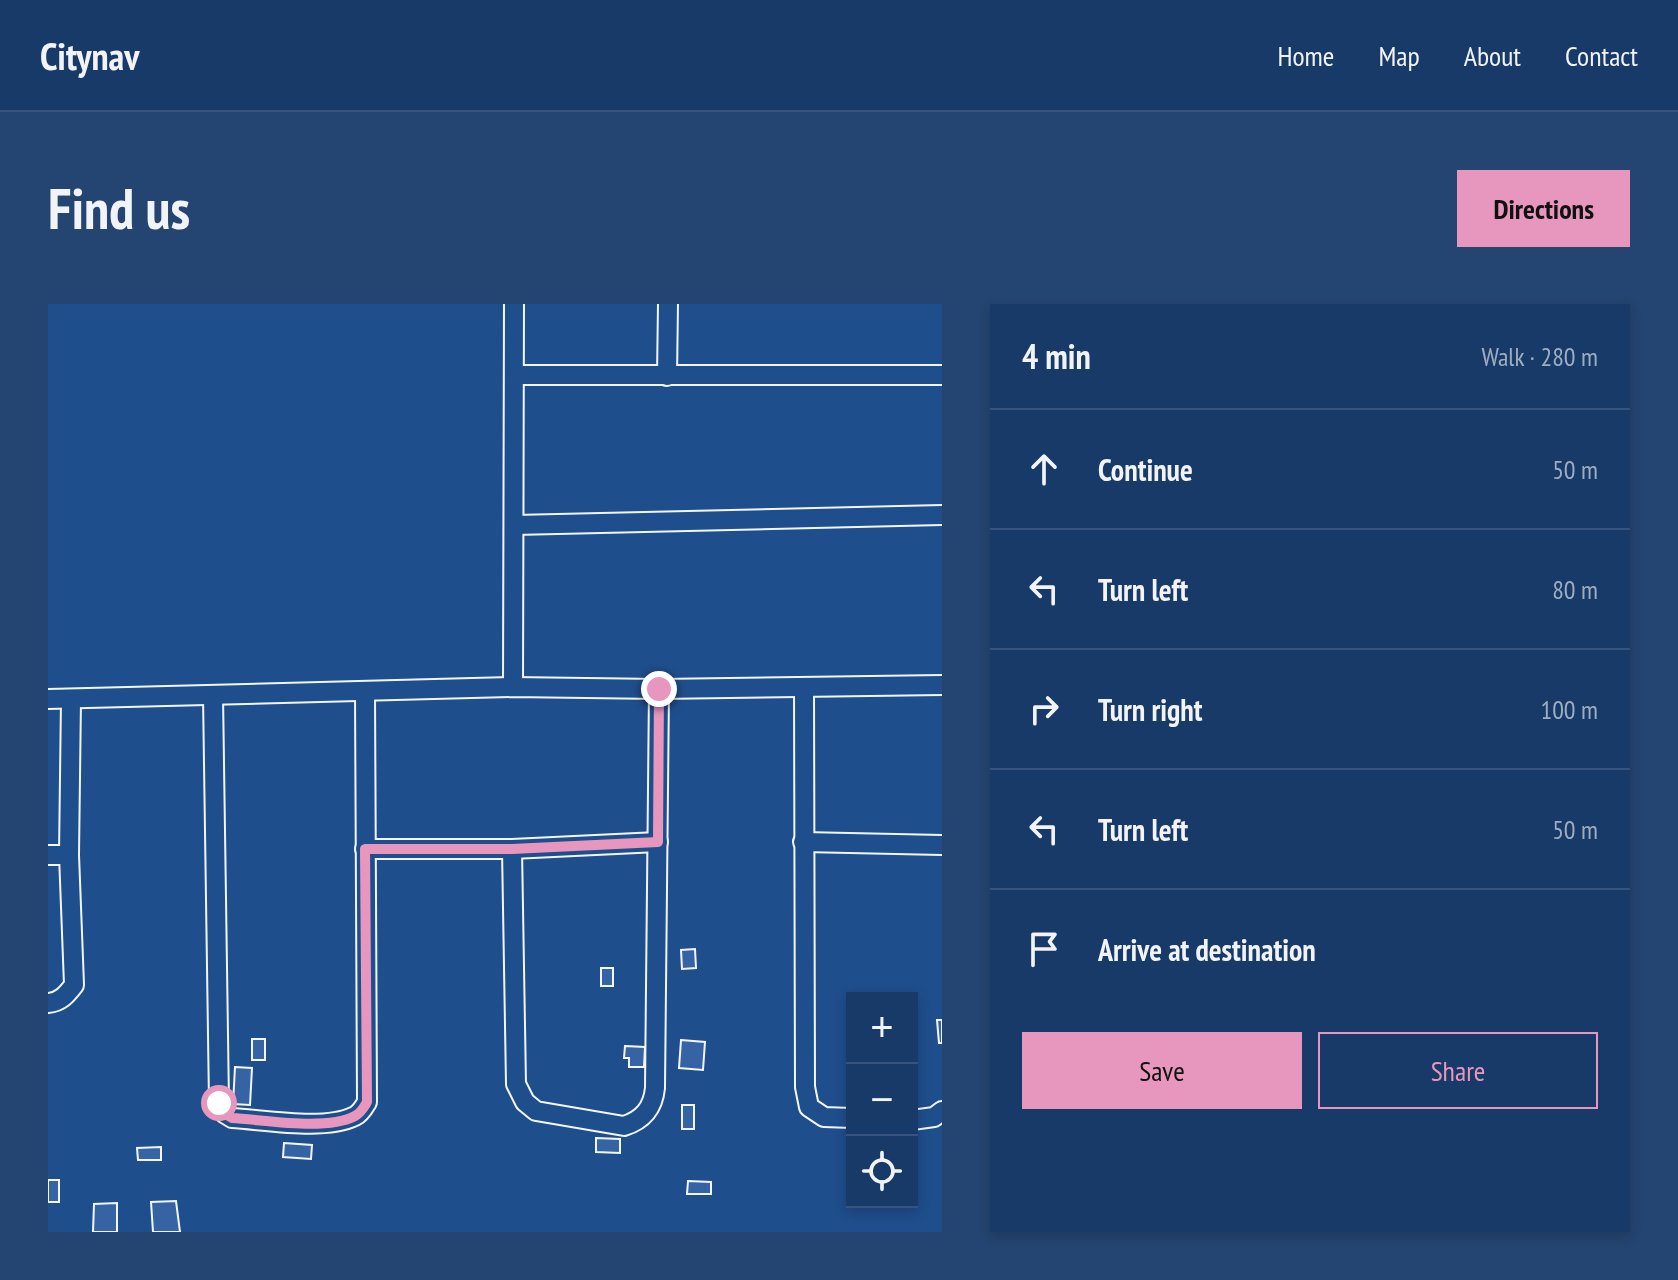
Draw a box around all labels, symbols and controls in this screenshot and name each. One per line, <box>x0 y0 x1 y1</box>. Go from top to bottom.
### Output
text: Citynav <box>40 31 139 80</box>
text: Home <box>1278 37 1334 74</box>
text: Map <box>1378 37 1420 74</box>
text: About <box>1464 37 1521 74</box>
text: Contact <box>1565 37 1638 74</box>
button: Directions <box>1457 170 1630 247</box>
text: Find us <box>48 172 190 244</box>
text: 4 min <box>1022 334 1091 378</box>
text: Walk · 280 m <box>1481 340 1598 373</box>
icon: ahead <box>1022 447 1066 491</box>
text: Continue <box>1098 450 1193 489</box>
text: 50 m <box>1552 453 1598 486</box>
icon: left <box>1022 567 1066 611</box>
text: Turn left <box>1098 570 1188 609</box>
text: 80 m <box>1552 573 1598 606</box>
route end <box>641 671 677 707</box>
icon: right <box>1022 687 1066 731</box>
text: Turn right <box>1098 690 1202 729</box>
text: 100 m <box>1540 693 1598 726</box>
icon: left <box>1022 807 1066 851</box>
text: Turn left <box>1098 810 1188 849</box>
text: 50 m <box>1552 813 1598 846</box>
icon: arrive <box>1022 927 1066 971</box>
text: Arrive at destination <box>1098 930 1316 969</box>
map controls <box>846 992 918 1208</box>
button: + <box>846 992 918 1064</box>
button: Save <box>1022 1032 1302 1109</box>
button: Share <box>1318 1032 1598 1109</box>
button: − <box>846 1064 918 1136</box>
route start <box>201 1085 237 1121</box>
button: locate <box>846 1136 918 1208</box>

